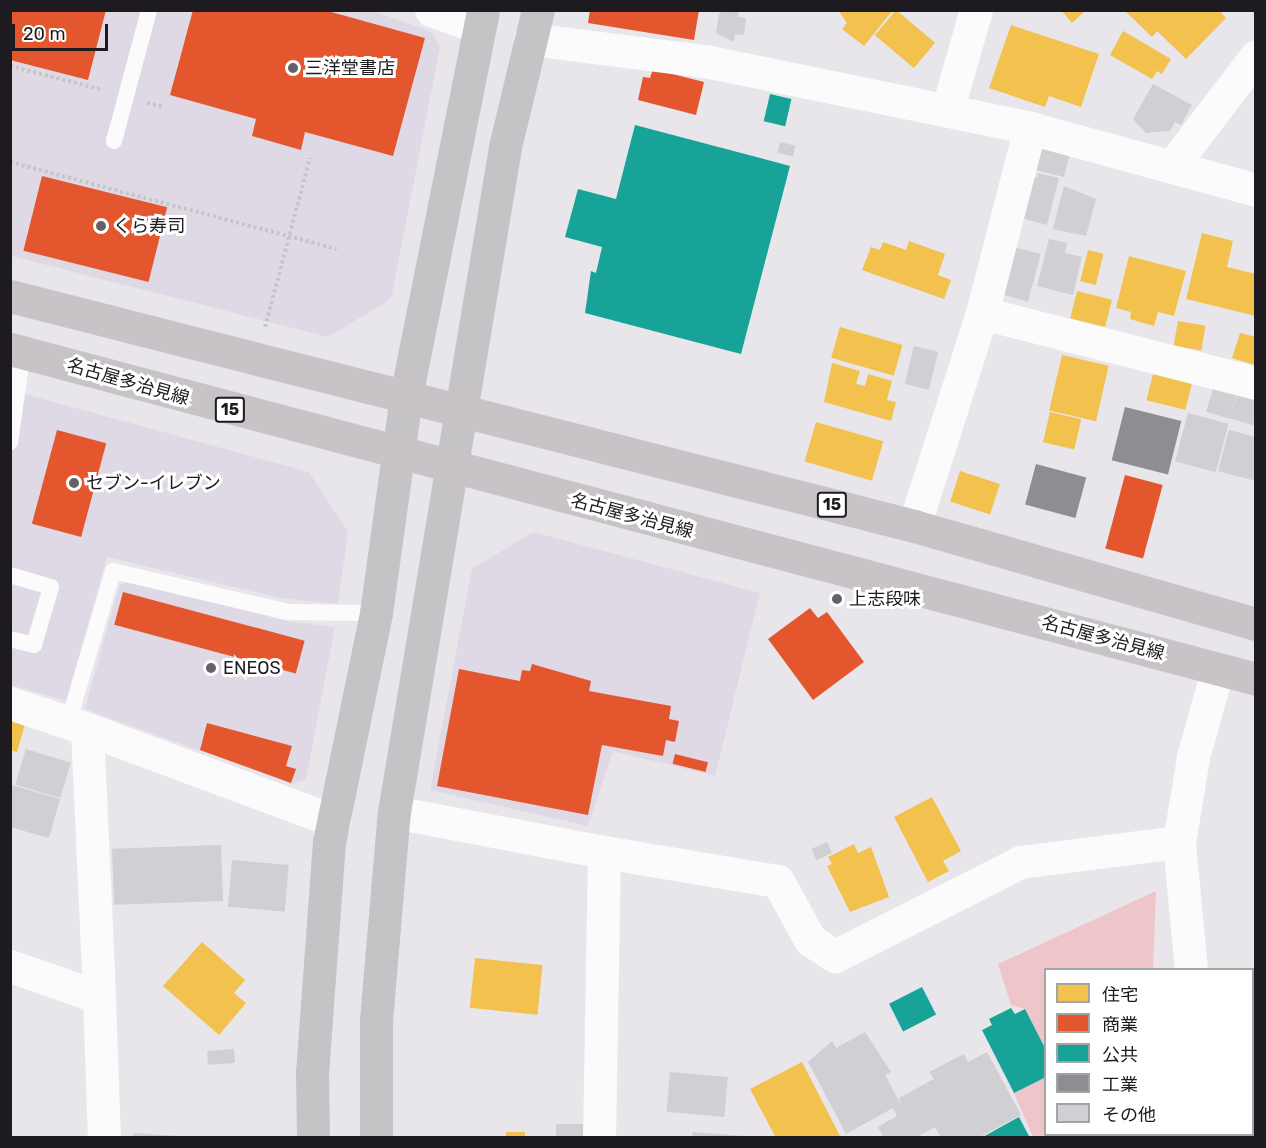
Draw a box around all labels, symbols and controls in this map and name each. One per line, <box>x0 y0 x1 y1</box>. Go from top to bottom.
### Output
scale bar <box>15 12 111 50</box>
text: 20 m <box>23 23 65 45</box>
place label: 三洋堂書店 <box>305 57 395 79</box>
marker: 三洋堂書店 <box>286 61 300 75</box>
place label: くら寿司 <box>113 215 185 237</box>
marker: くら寿司 <box>94 219 108 233</box>
street label: 名古屋多治見線 <box>64 354 192 410</box>
road number: 15 <box>214 397 246 423</box>
place label: セブン-イレブン <box>86 472 221 494</box>
marker: セブン-イレブン <box>67 476 81 490</box>
street label: 名古屋多治見線 <box>568 489 696 543</box>
road number: 15 <box>816 492 848 518</box>
place label: 上志段味 <box>849 588 921 610</box>
marker: 上志段味 <box>830 592 844 606</box>
street label: 名古屋多治見線 <box>1039 611 1167 665</box>
place label: ENEOS <box>223 657 281 679</box>
marker: ENEOS <box>204 661 218 675</box>
legend <box>1044 968 1254 1136</box>
text: 住宅 <box>1102 984 1138 1006</box>
text: 商業 <box>1102 1014 1138 1036</box>
text: 公共 <box>1102 1044 1138 1066</box>
text: 工業 <box>1102 1074 1138 1096</box>
text: その他 <box>1102 1104 1156 1126</box>

